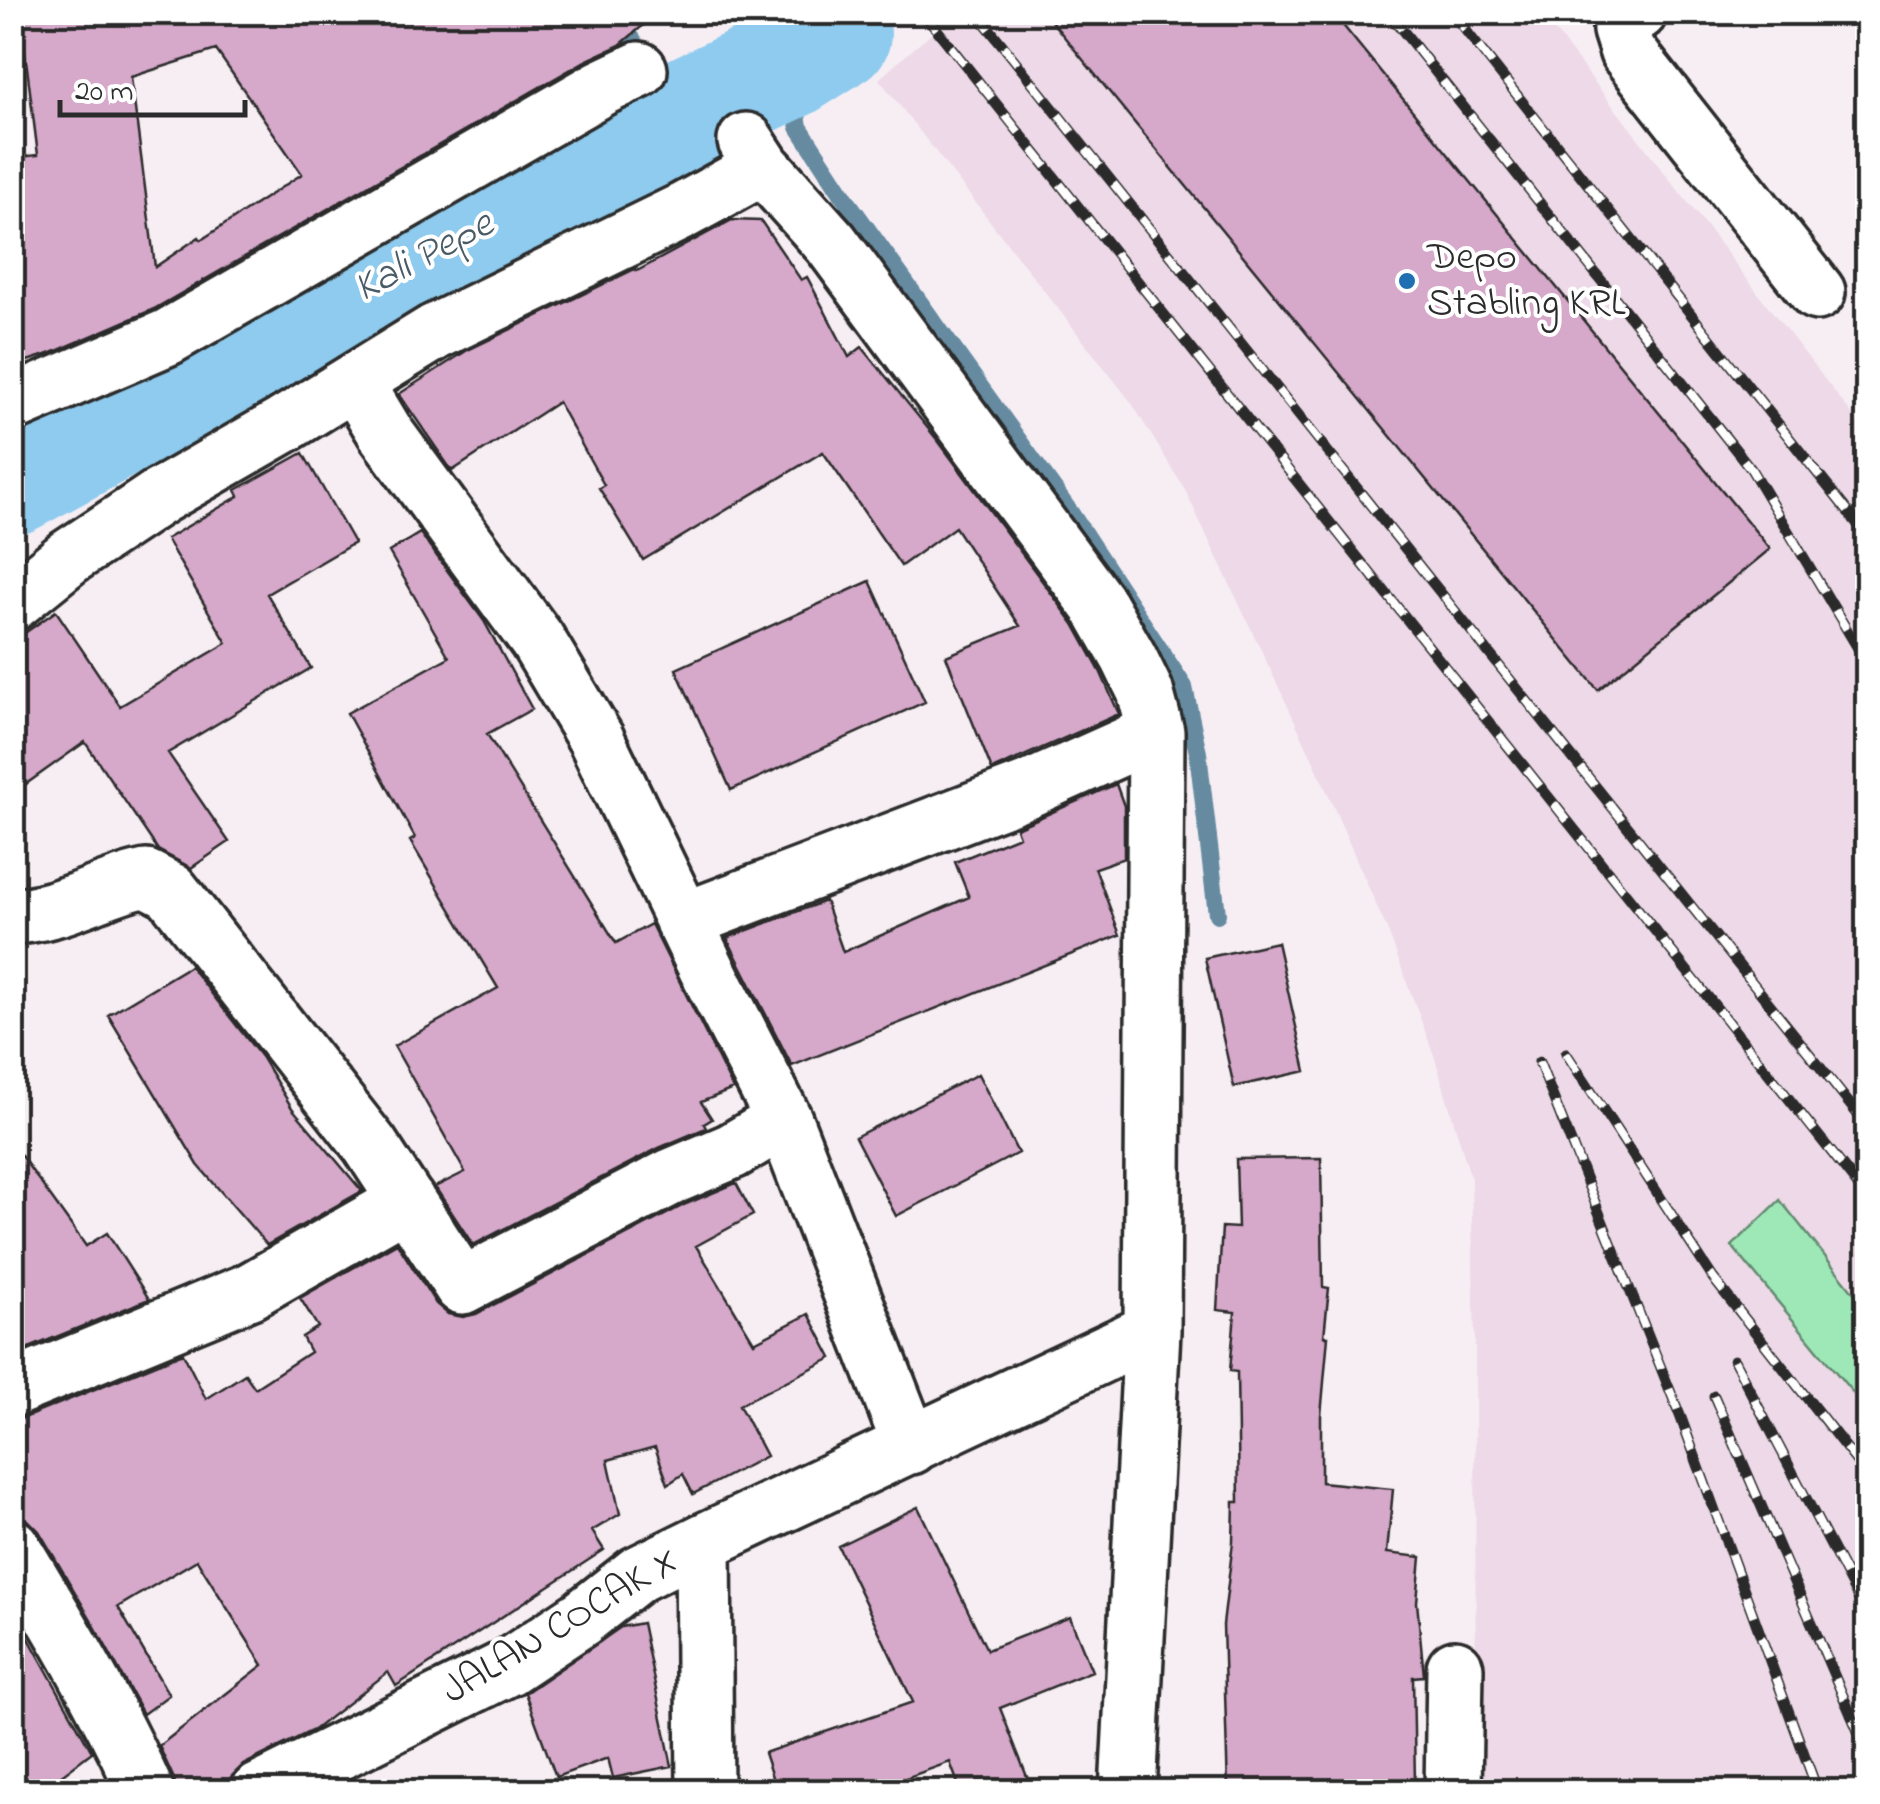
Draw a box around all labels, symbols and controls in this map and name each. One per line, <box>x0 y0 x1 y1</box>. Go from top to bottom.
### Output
scale bar <box>60 55 245 117</box>
text: 20 m <box>75 71 134 115</box>
water label: Kali Pepe <box>343 194 507 319</box>
place label: Depo Stabling KRL <box>1426 229 1626 334</box>
marker: Depo Stabling KRL <box>1396 270 1418 292</box>
street label: JALAN COCAK X <box>432 1533 690 1721</box>

